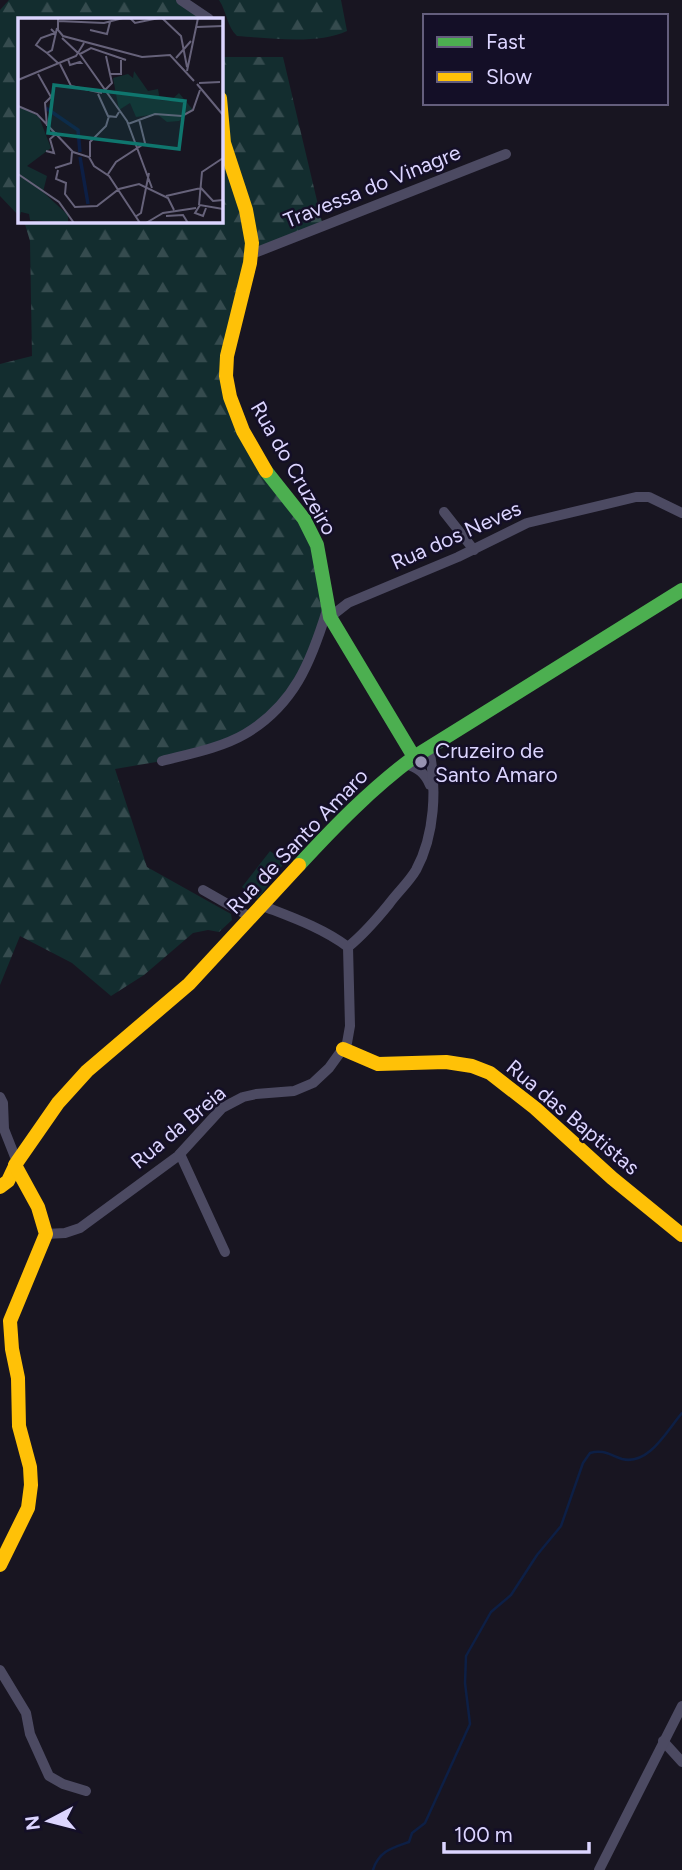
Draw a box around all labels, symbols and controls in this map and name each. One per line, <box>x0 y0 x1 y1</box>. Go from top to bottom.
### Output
legend <box>423 14 668 105</box>
inset map <box>18 18 222 222</box>
text: Fast <box>486 29 526 54</box>
text: Slow <box>486 64 532 89</box>
street label: Travessa do Vinagre <box>280 139 464 233</box>
street label: Rua do Cruzeiro <box>246 397 342 539</box>
street label: Rua dos Neves <box>387 495 525 575</box>
place label: Cruzeiro de Santo Amaro <box>435 738 558 787</box>
marker: Cruzeiro de Santo Amaro <box>413 754 429 770</box>
street label: Rua de Santo Amaro <box>221 763 373 919</box>
street label: Rua das Baptistas <box>502 1054 644 1180</box>
street label: Rua da Breia <box>126 1080 230 1174</box>
north arrow <box>14 1786 84 1856</box>
scale bar <box>444 1811 589 1855</box>
text: N <box>20 1814 45 1832</box>
text: 100 m <box>454 1822 513 1847</box>

